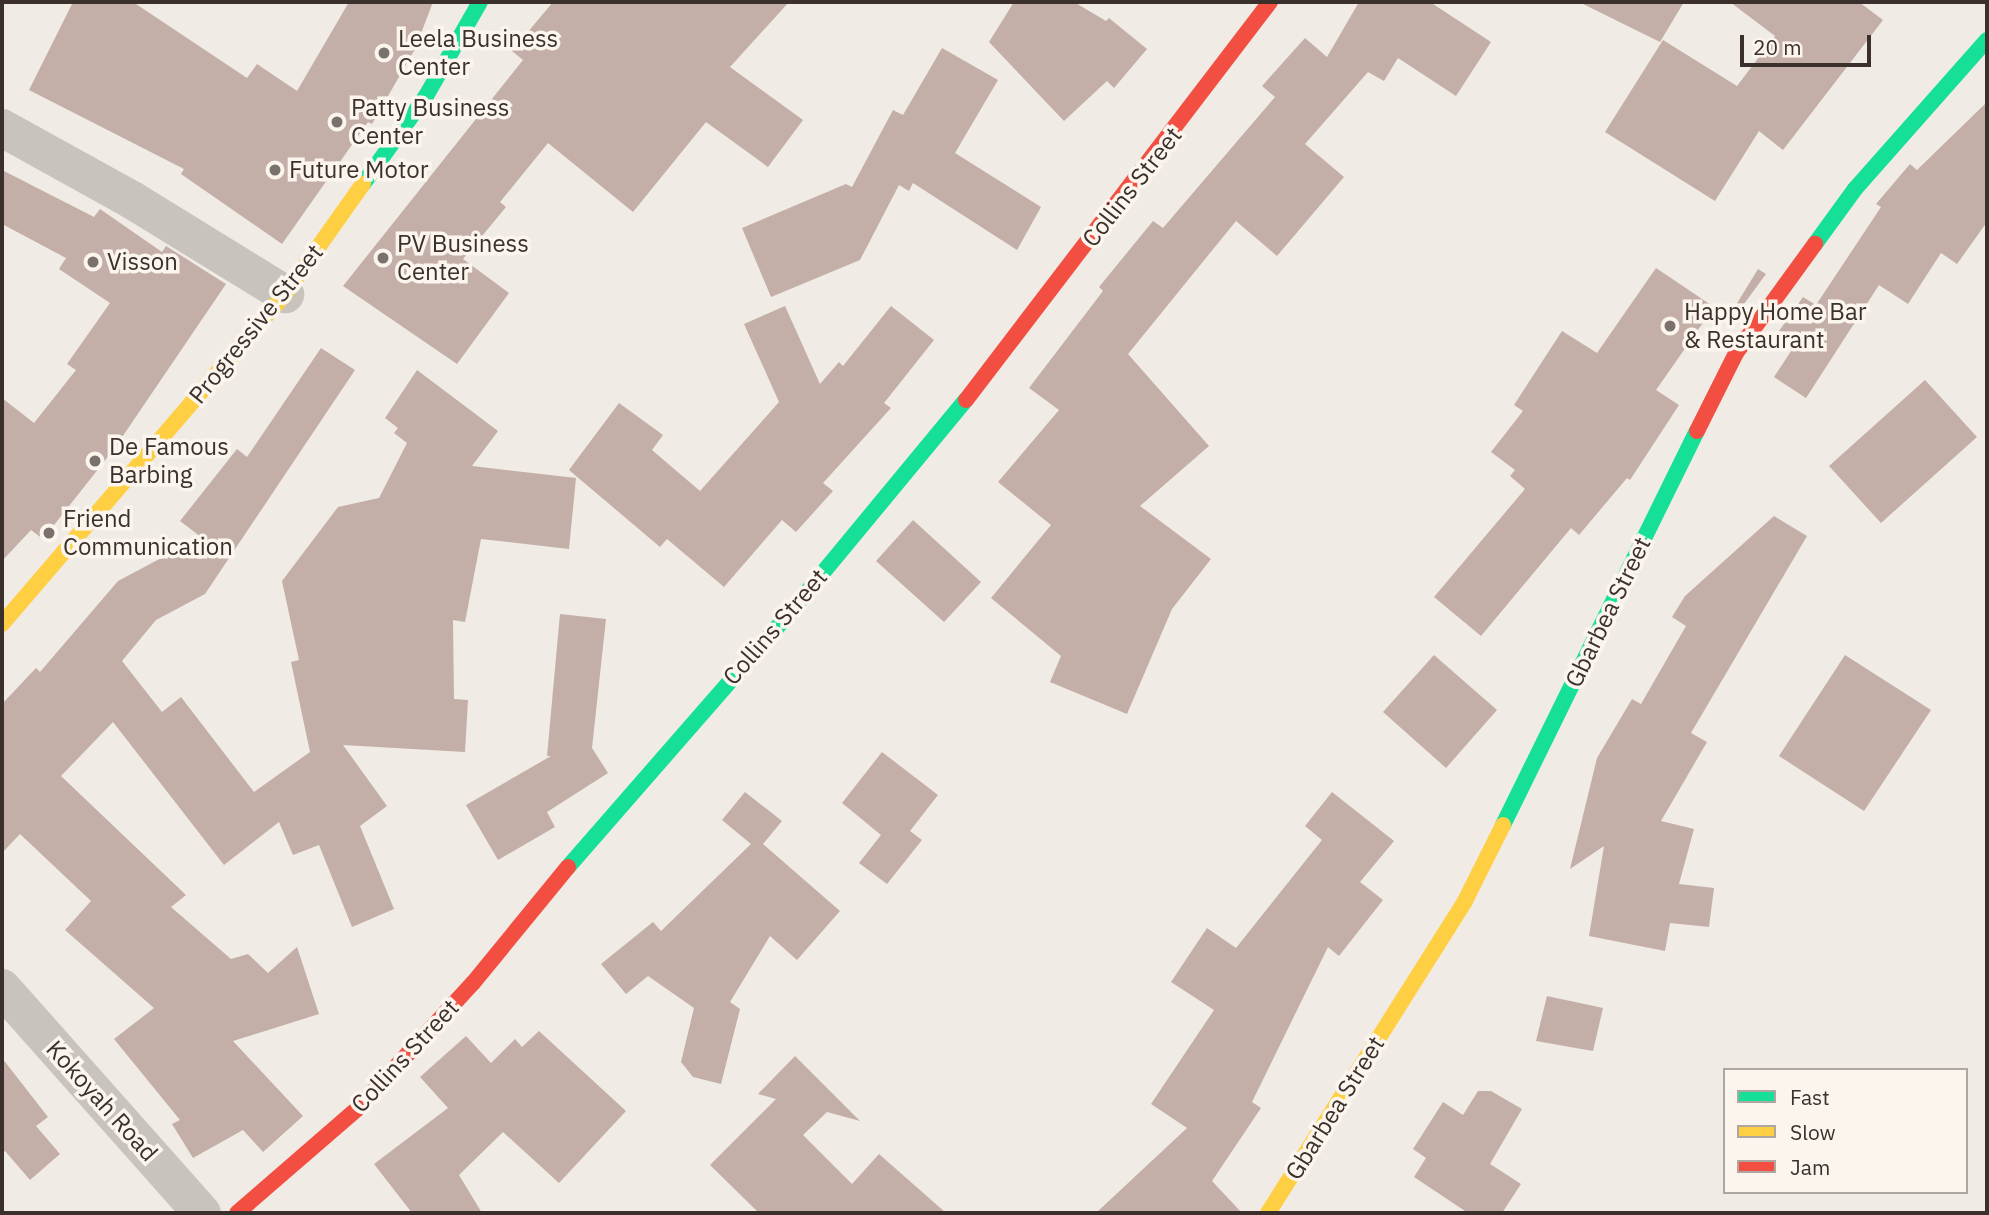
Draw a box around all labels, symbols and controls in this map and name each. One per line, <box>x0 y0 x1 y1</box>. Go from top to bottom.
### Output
scale bar <box>1744 21 1875 65</box>
place label: Leela Business Center <box>398 25 558 81</box>
text: 20 m <box>1753 33 1802 61</box>
marker: Leela Business Center <box>376 45 392 61</box>
place label: Patty Business Center <box>351 94 509 150</box>
marker: Patty Business Center <box>329 114 345 130</box>
street label: Collins Street <box>1076 121 1188 253</box>
place label: Future Motor <box>289 156 429 184</box>
marker: Future Motor <box>267 162 283 178</box>
place label: PV Business Center <box>397 230 529 286</box>
street label: Progressive Street <box>183 239 329 409</box>
place label: Visson <box>107 248 178 276</box>
marker: PV Business Center <box>375 250 391 266</box>
marker: Visson <box>85 254 101 270</box>
place label: Happy Home Bar & Restaurant <box>1684 298 1867 354</box>
marker: Happy Home Bar & Restaurant <box>1662 318 1678 334</box>
place label: De Famous Barbing <box>109 433 229 489</box>
marker: De Famous Barbing <box>87 453 103 469</box>
place label: Friend Communication <box>63 505 233 561</box>
marker: Friend Communication <box>41 525 57 541</box>
street label: Gbarbea Street <box>1559 532 1657 692</box>
street label: Collins Street <box>717 563 833 691</box>
street label: Collins Street <box>345 993 465 1119</box>
street label: Gbarbea Street <box>1279 1031 1391 1185</box>
street label: Kokoyah Road <box>40 1035 164 1167</box>
legend <box>1723 1068 1968 1194</box>
text: Fast <box>1790 1083 1830 1111</box>
text: Slow <box>1790 1118 1836 1146</box>
text: Jam <box>1790 1153 1830 1181</box>

